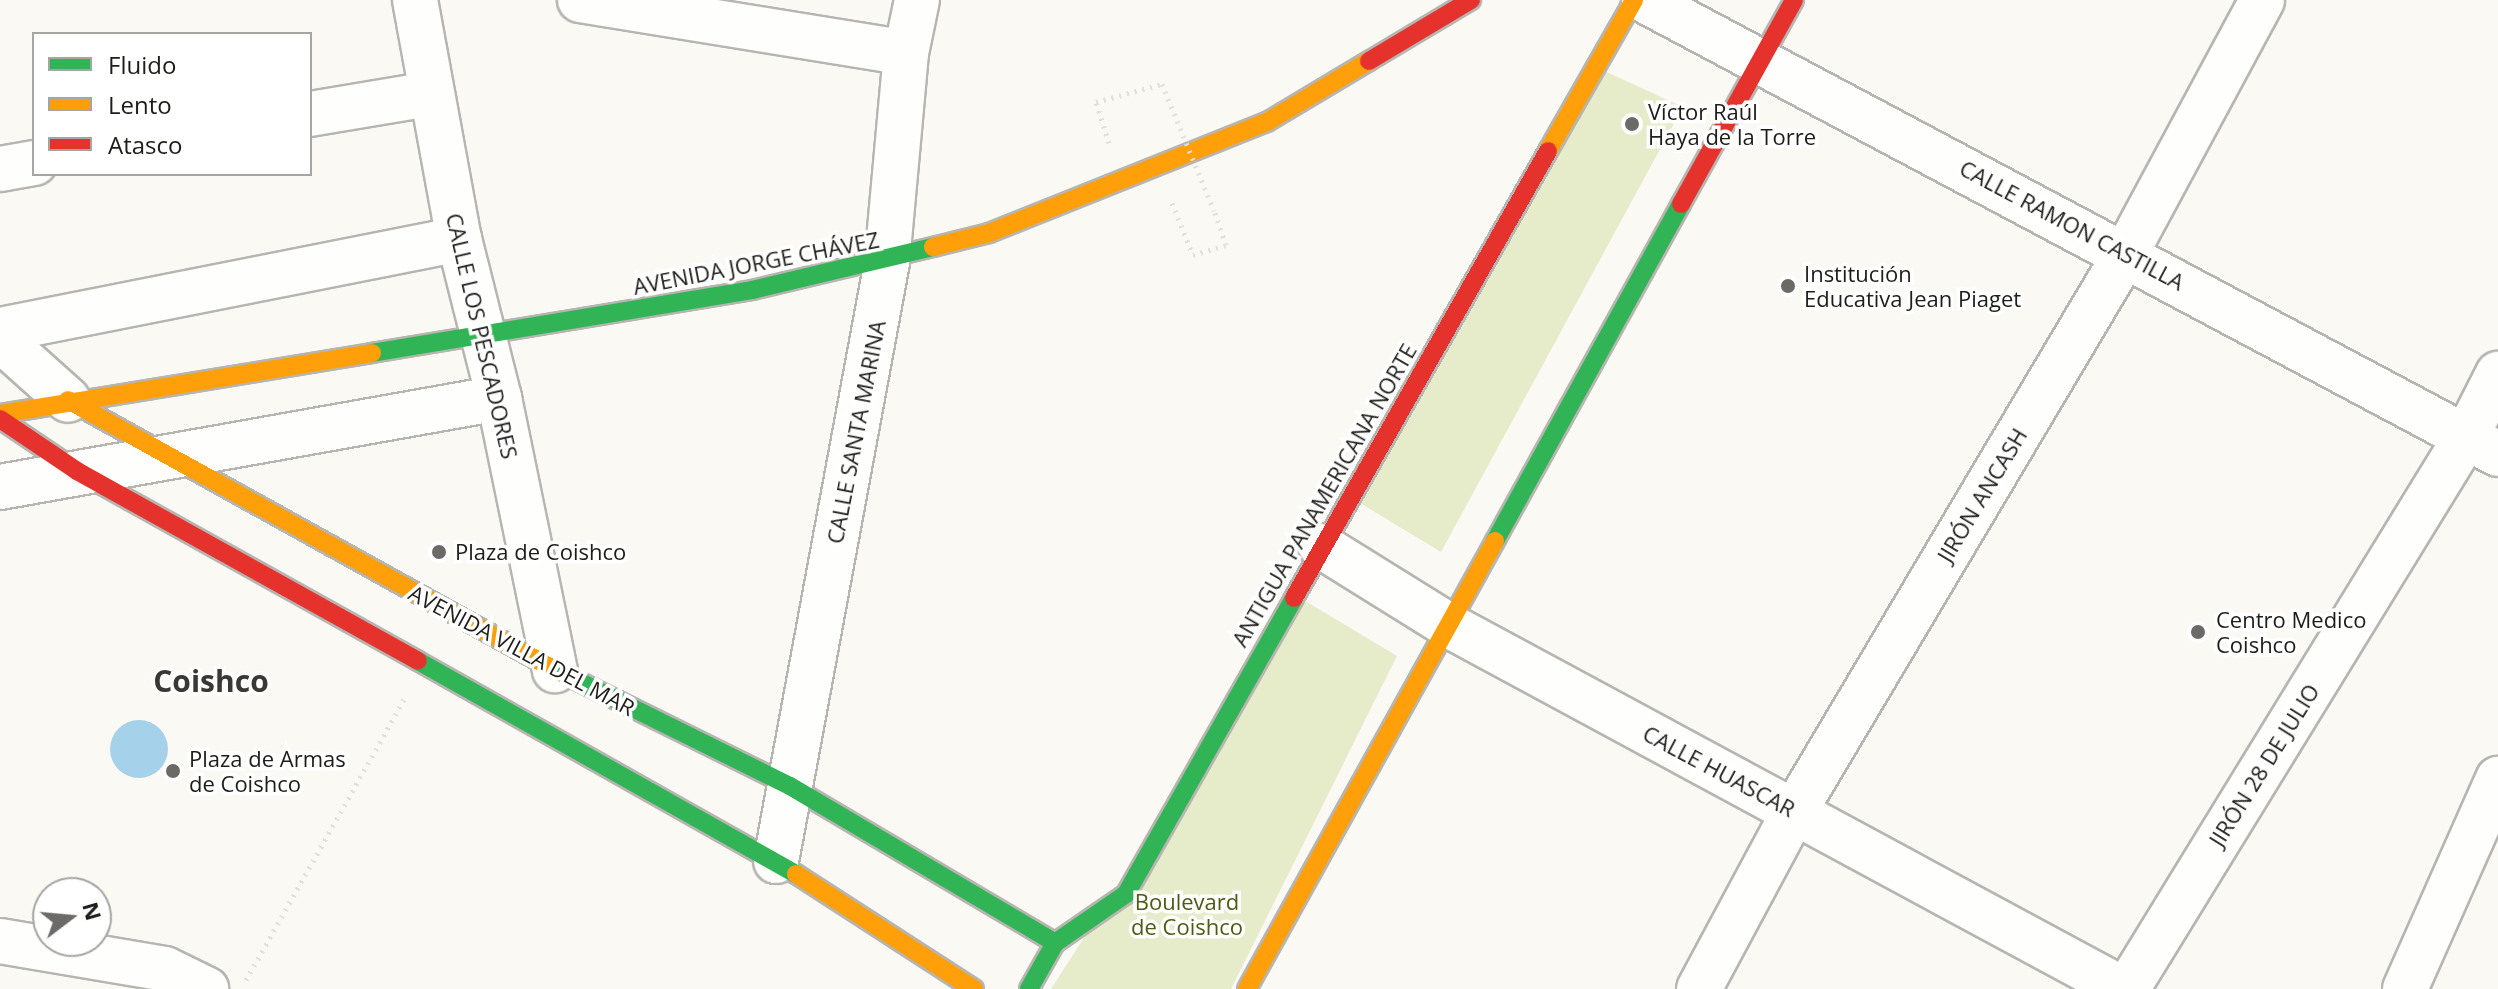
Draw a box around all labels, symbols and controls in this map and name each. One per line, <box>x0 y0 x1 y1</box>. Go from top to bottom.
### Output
legend <box>32 32 312 176</box>
text: Fluido <box>108 48 176 81</box>
text: Lento <box>108 88 172 121</box>
place label: Víctor Raúl Haya de la Torre <box>1648 98 1816 150</box>
marker: Víctor Raúl Haya de la Torre <box>1623 115 1641 133</box>
text: Atasco <box>108 128 182 161</box>
street label: CALLE RAMON CASTILLA <box>1955 155 2189 295</box>
street label: CALLE LOS PESCADORES <box>441 211 523 461</box>
street label: AVENIDA JORGE CHÁVEZ <box>631 226 881 300</box>
place label: Institución Educativa Jean Piaget <box>1804 260 2021 312</box>
marker: Institución Educativa Jean Piaget <box>1779 277 1797 295</box>
street label: CALLE SANTA MARINA <box>821 318 891 546</box>
street label: ANTIGUA PANAMERICANA NORTE <box>1226 339 1422 651</box>
street label: JIRÓN ANCASH <box>1932 423 2032 567</box>
place label: Plaza de Coishco <box>455 539 626 565</box>
marker: Plaza de Coishco <box>430 543 448 561</box>
street label: AVENIDA VILLA DEL MAR <box>405 579 639 721</box>
place label: Centro Medico Coishco <box>2216 606 2366 658</box>
marker: Centro Medico Coishco <box>2187 621 2209 643</box>
district label: Coishco <box>153 663 269 699</box>
street label: JIRÓN 28 DE JULIO <box>2203 679 2325 851</box>
street label: CALLE HUASCAR <box>1639 720 1799 822</box>
place label: Plaza de Armas de Coishco <box>189 745 346 796</box>
marker: Plaza de Armas de Coishco <box>164 762 182 780</box>
north arrow <box>32 877 112 957</box>
park label: Boulevard de Coishco <box>1131 888 1243 940</box>
text: N <box>76 898 110 924</box>

